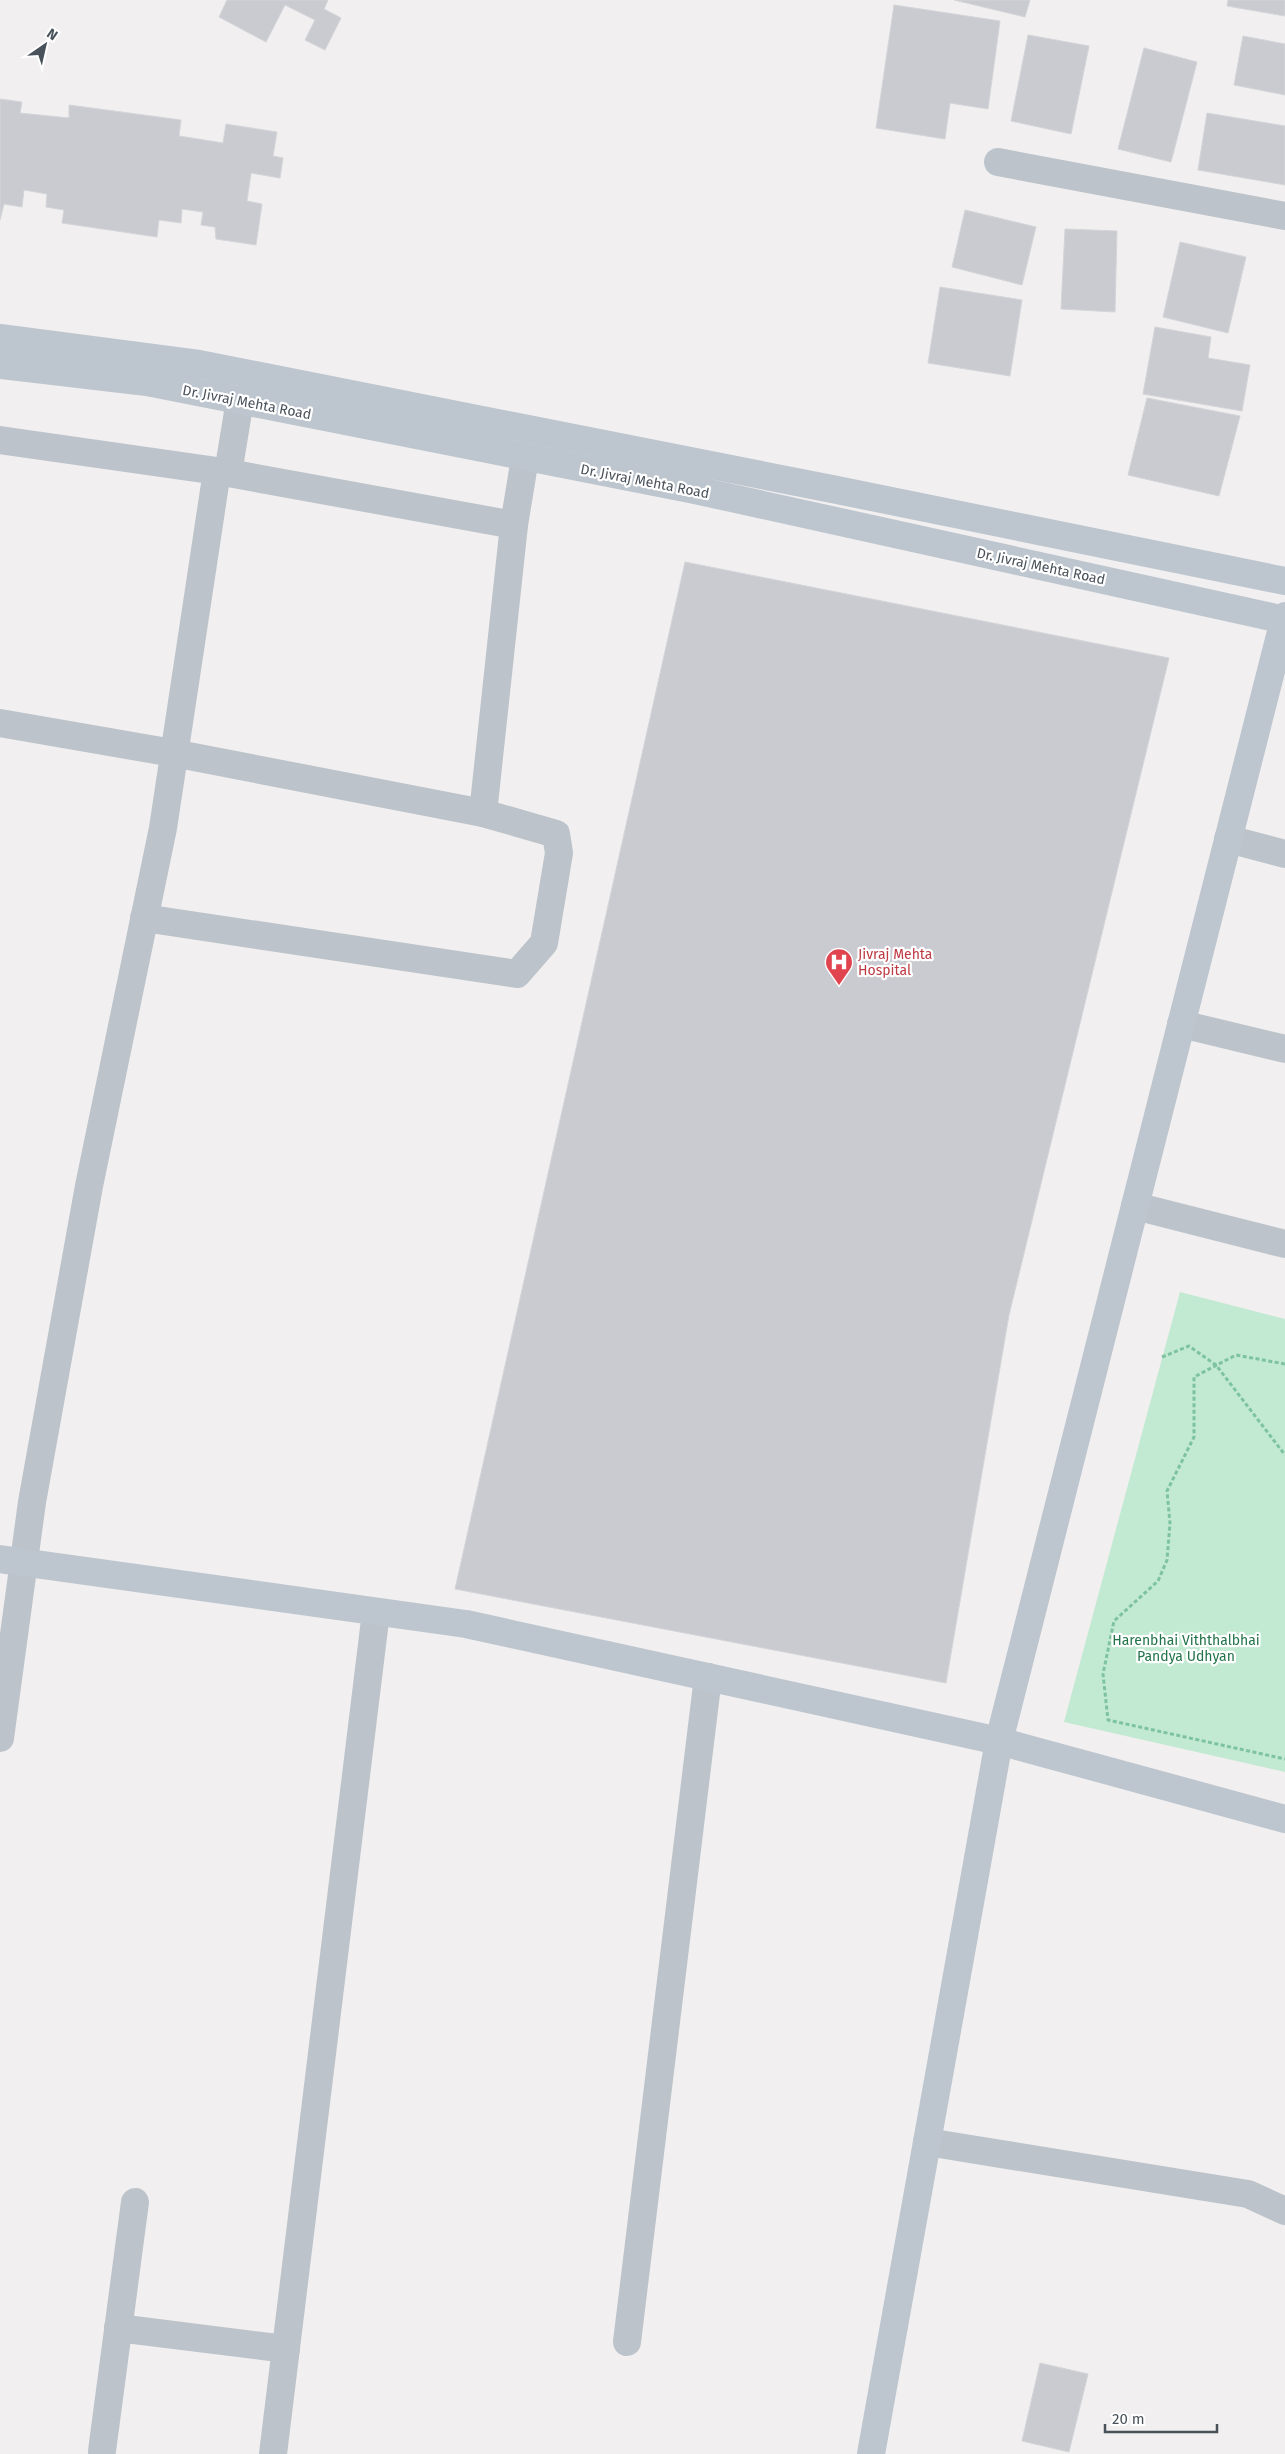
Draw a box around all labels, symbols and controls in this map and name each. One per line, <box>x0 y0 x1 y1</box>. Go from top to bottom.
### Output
north arrow <box>20 20 70 70</box>
text: N <box>43 25 61 44</box>
street label: Dr. Jivraj Mehta Road <box>181 382 313 423</box>
street label: Dr. Jivraj Mehta Road <box>579 461 711 502</box>
street label: Dr. Jivraj Mehta Road <box>975 545 1107 588</box>
place label: Jivraj Mehta Hospital <box>858 946 932 979</box>
hospital icon: Jivraj Mehta Hospital <box>824 947 854 986</box>
park label: Harenbhai Viththalbhai Pandya Udhyan <box>1112 1632 1260 1665</box>
scale bar <box>1105 2402 1218 2434</box>
text: 20 m <box>1112 2410 1145 2428</box>

